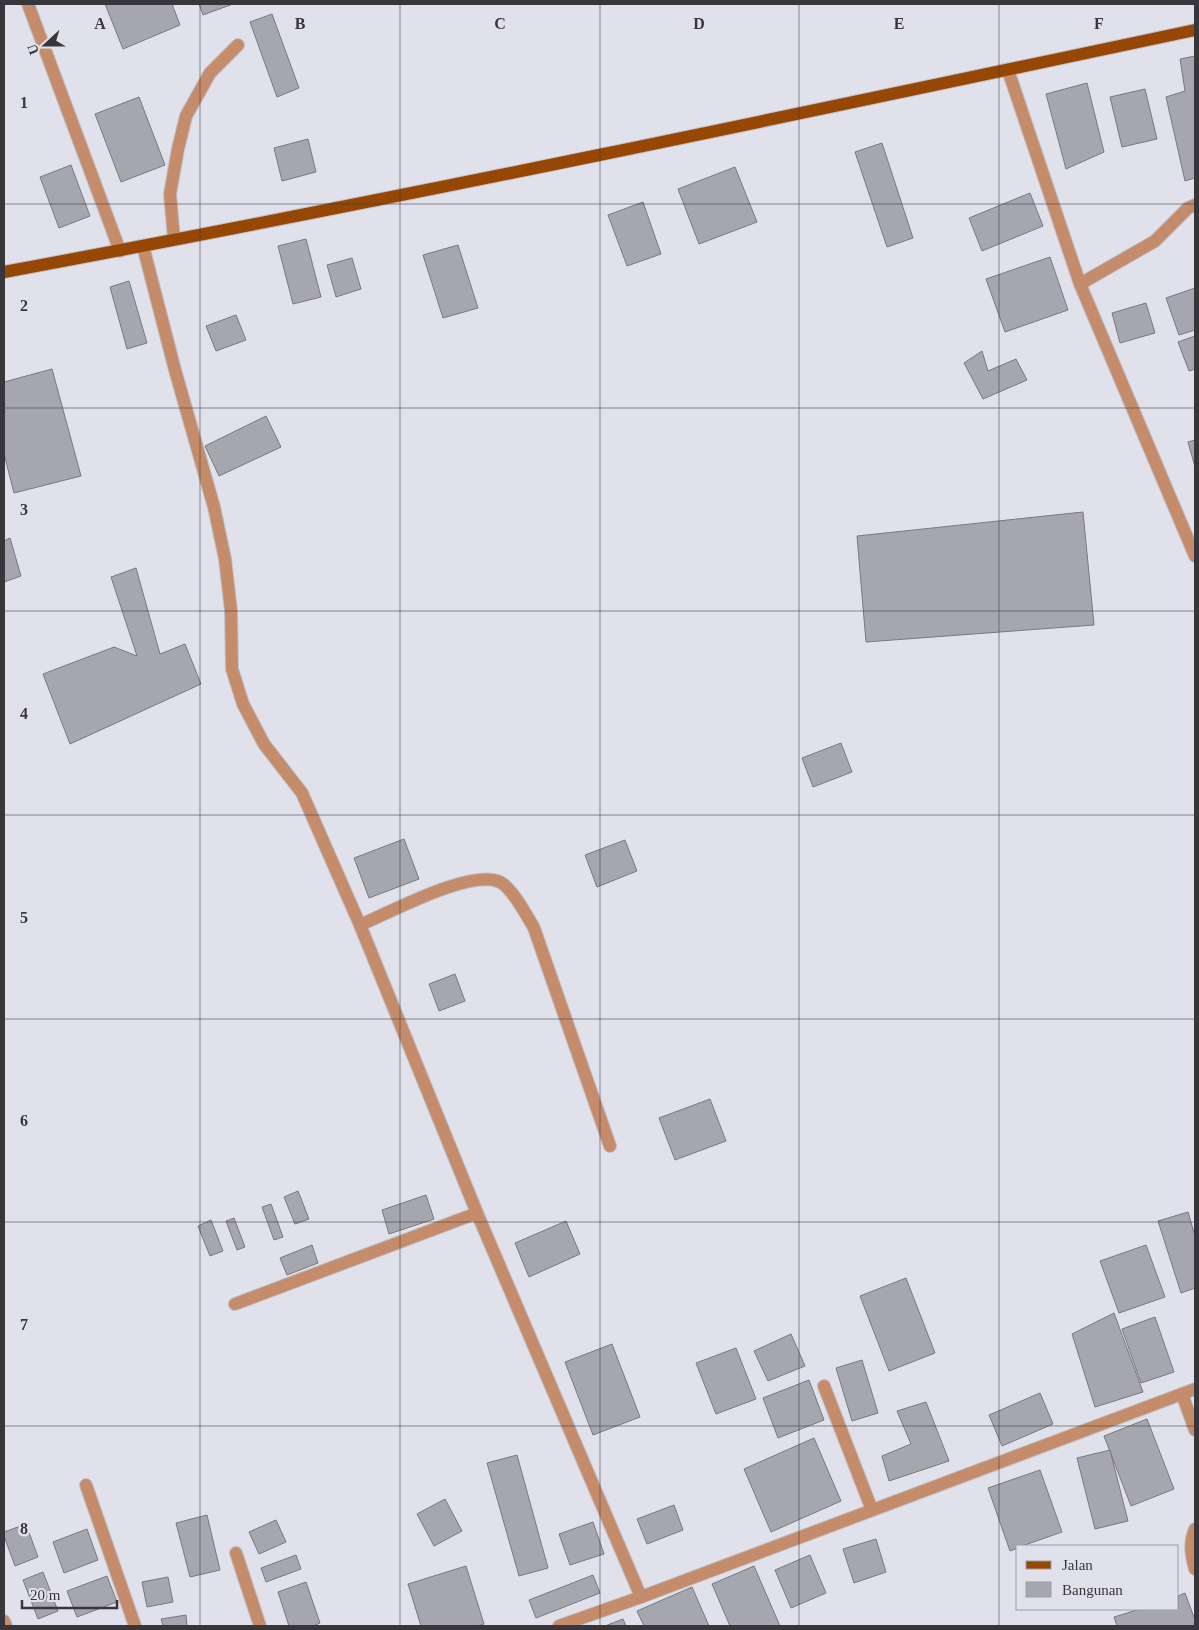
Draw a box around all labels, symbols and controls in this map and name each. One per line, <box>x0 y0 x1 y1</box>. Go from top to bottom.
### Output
text: A <box>94 15 106 32</box>
text: B <box>295 15 306 32</box>
text: C <box>494 15 506 32</box>
text: D <box>693 15 705 32</box>
text: E <box>894 15 904 32</box>
text: F <box>1094 15 1104 32</box>
north arrow <box>20 20 70 70</box>
text: U <box>25 42 42 57</box>
text: 1 <box>20 94 28 111</box>
text: 2 <box>20 297 28 314</box>
text: 3 <box>20 501 28 518</box>
text: 4 <box>20 705 28 722</box>
text: 5 <box>20 909 28 926</box>
text: 6 <box>20 1112 28 1129</box>
text: 7 <box>20 1316 28 1333</box>
text: 8 <box>20 1520 28 1537</box>
legend <box>1016 1545 1179 1610</box>
text: Jalan <box>1062 1557 1093 1573</box>
scale bar <box>22 1578 118 1610</box>
text: Bangunan <box>1062 1582 1123 1598</box>
text: 20 m <box>30 1587 61 1603</box>

